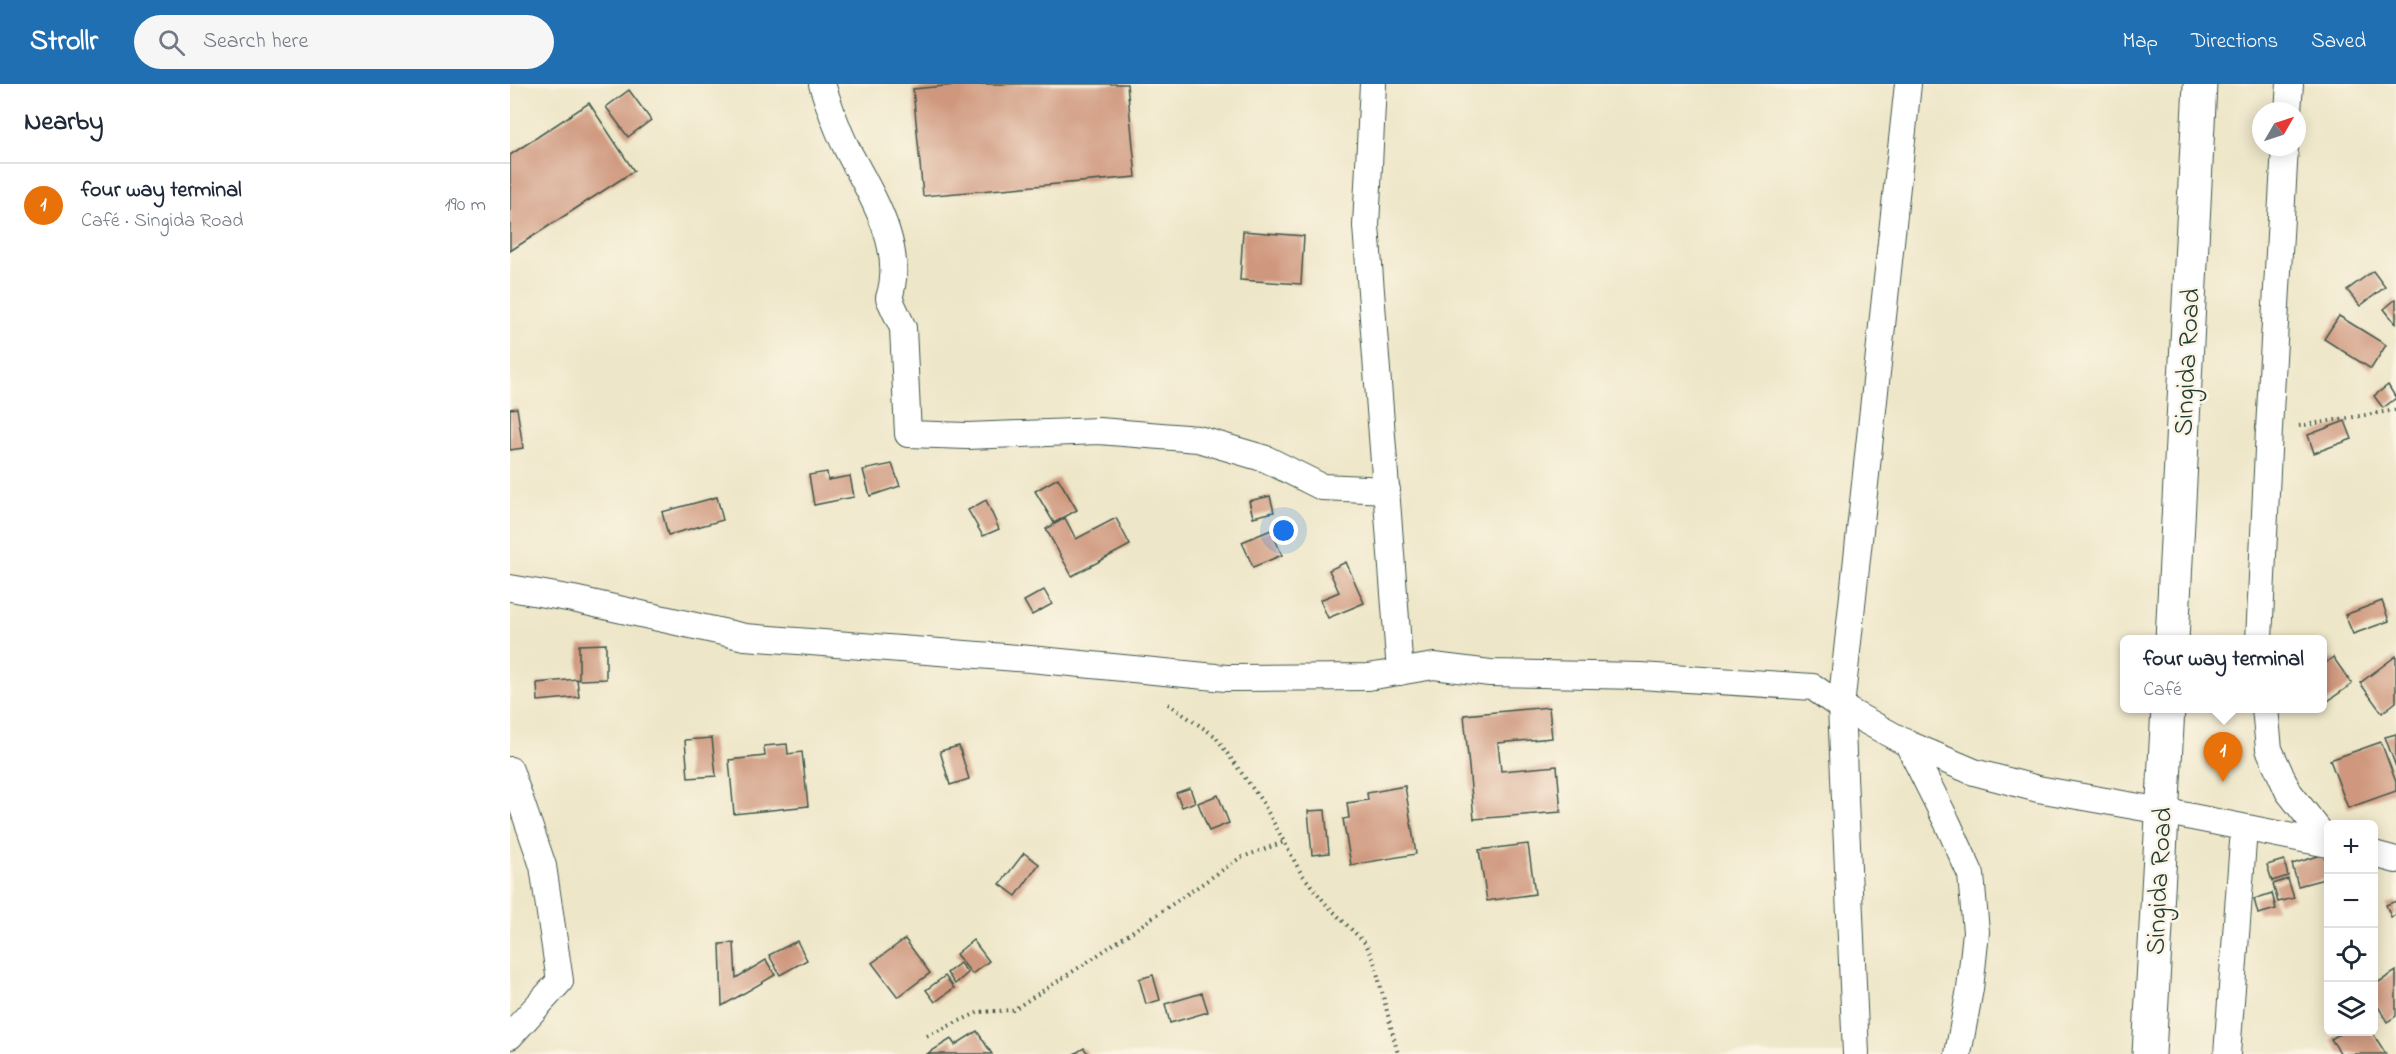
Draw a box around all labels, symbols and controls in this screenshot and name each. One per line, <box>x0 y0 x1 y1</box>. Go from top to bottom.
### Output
search box <box>134 15 554 69</box>
text: Strollr <box>30 22 98 63</box>
icon: search <box>155 26 188 59</box>
text: Search here <box>203 26 308 58</box>
text: Map <box>2122 27 2158 57</box>
text: Directions <box>2191 27 2278 57</box>
text: Saved <box>2311 27 2366 57</box>
north arrow <box>2252 102 2306 156</box>
text: Nearby <box>24 104 103 142</box>
text: four way terminal <box>81 175 242 207</box>
text: 1 <box>40 191 47 220</box>
text: 190 m <box>444 191 486 220</box>
text: Café · Singida Road <box>81 207 244 236</box>
street label: Singida Road <box>2165 287 2212 437</box>
your location <box>1269 516 1298 545</box>
popup <box>2120 635 2327 713</box>
text: four way terminal <box>2143 644 2304 676</box>
text: Café <box>2143 676 2182 705</box>
pin: 1 <box>2204 732 2242 782</box>
street label: Singida Road <box>2137 806 2184 956</box>
map controls <box>2324 820 2378 1036</box>
button: + <box>2324 820 2378 874</box>
button: − <box>2324 874 2378 928</box>
button: locate <box>2324 928 2378 982</box>
button: layers <box>2324 982 2378 1036</box>

